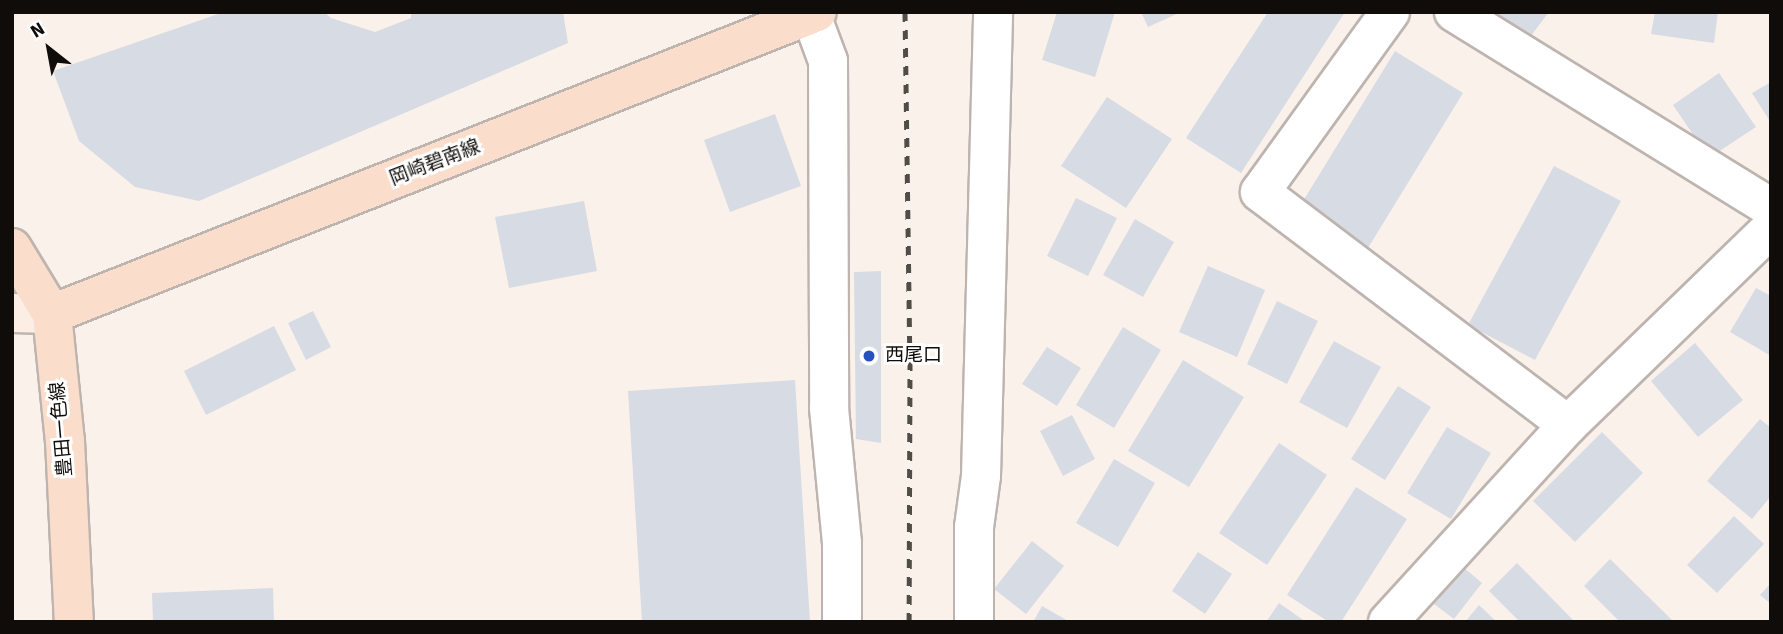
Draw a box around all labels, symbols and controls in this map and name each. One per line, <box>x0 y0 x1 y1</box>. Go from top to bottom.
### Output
north arrow <box>14 14 84 84</box>
text: N <box>26 16 50 45</box>
street label: 岡崎碧南線 <box>387 135 483 191</box>
place label: 西尾口 <box>885 345 942 367</box>
marker: 西尾口 <box>859 346 879 366</box>
street label: 豊田一色線 <box>47 381 77 477</box>

